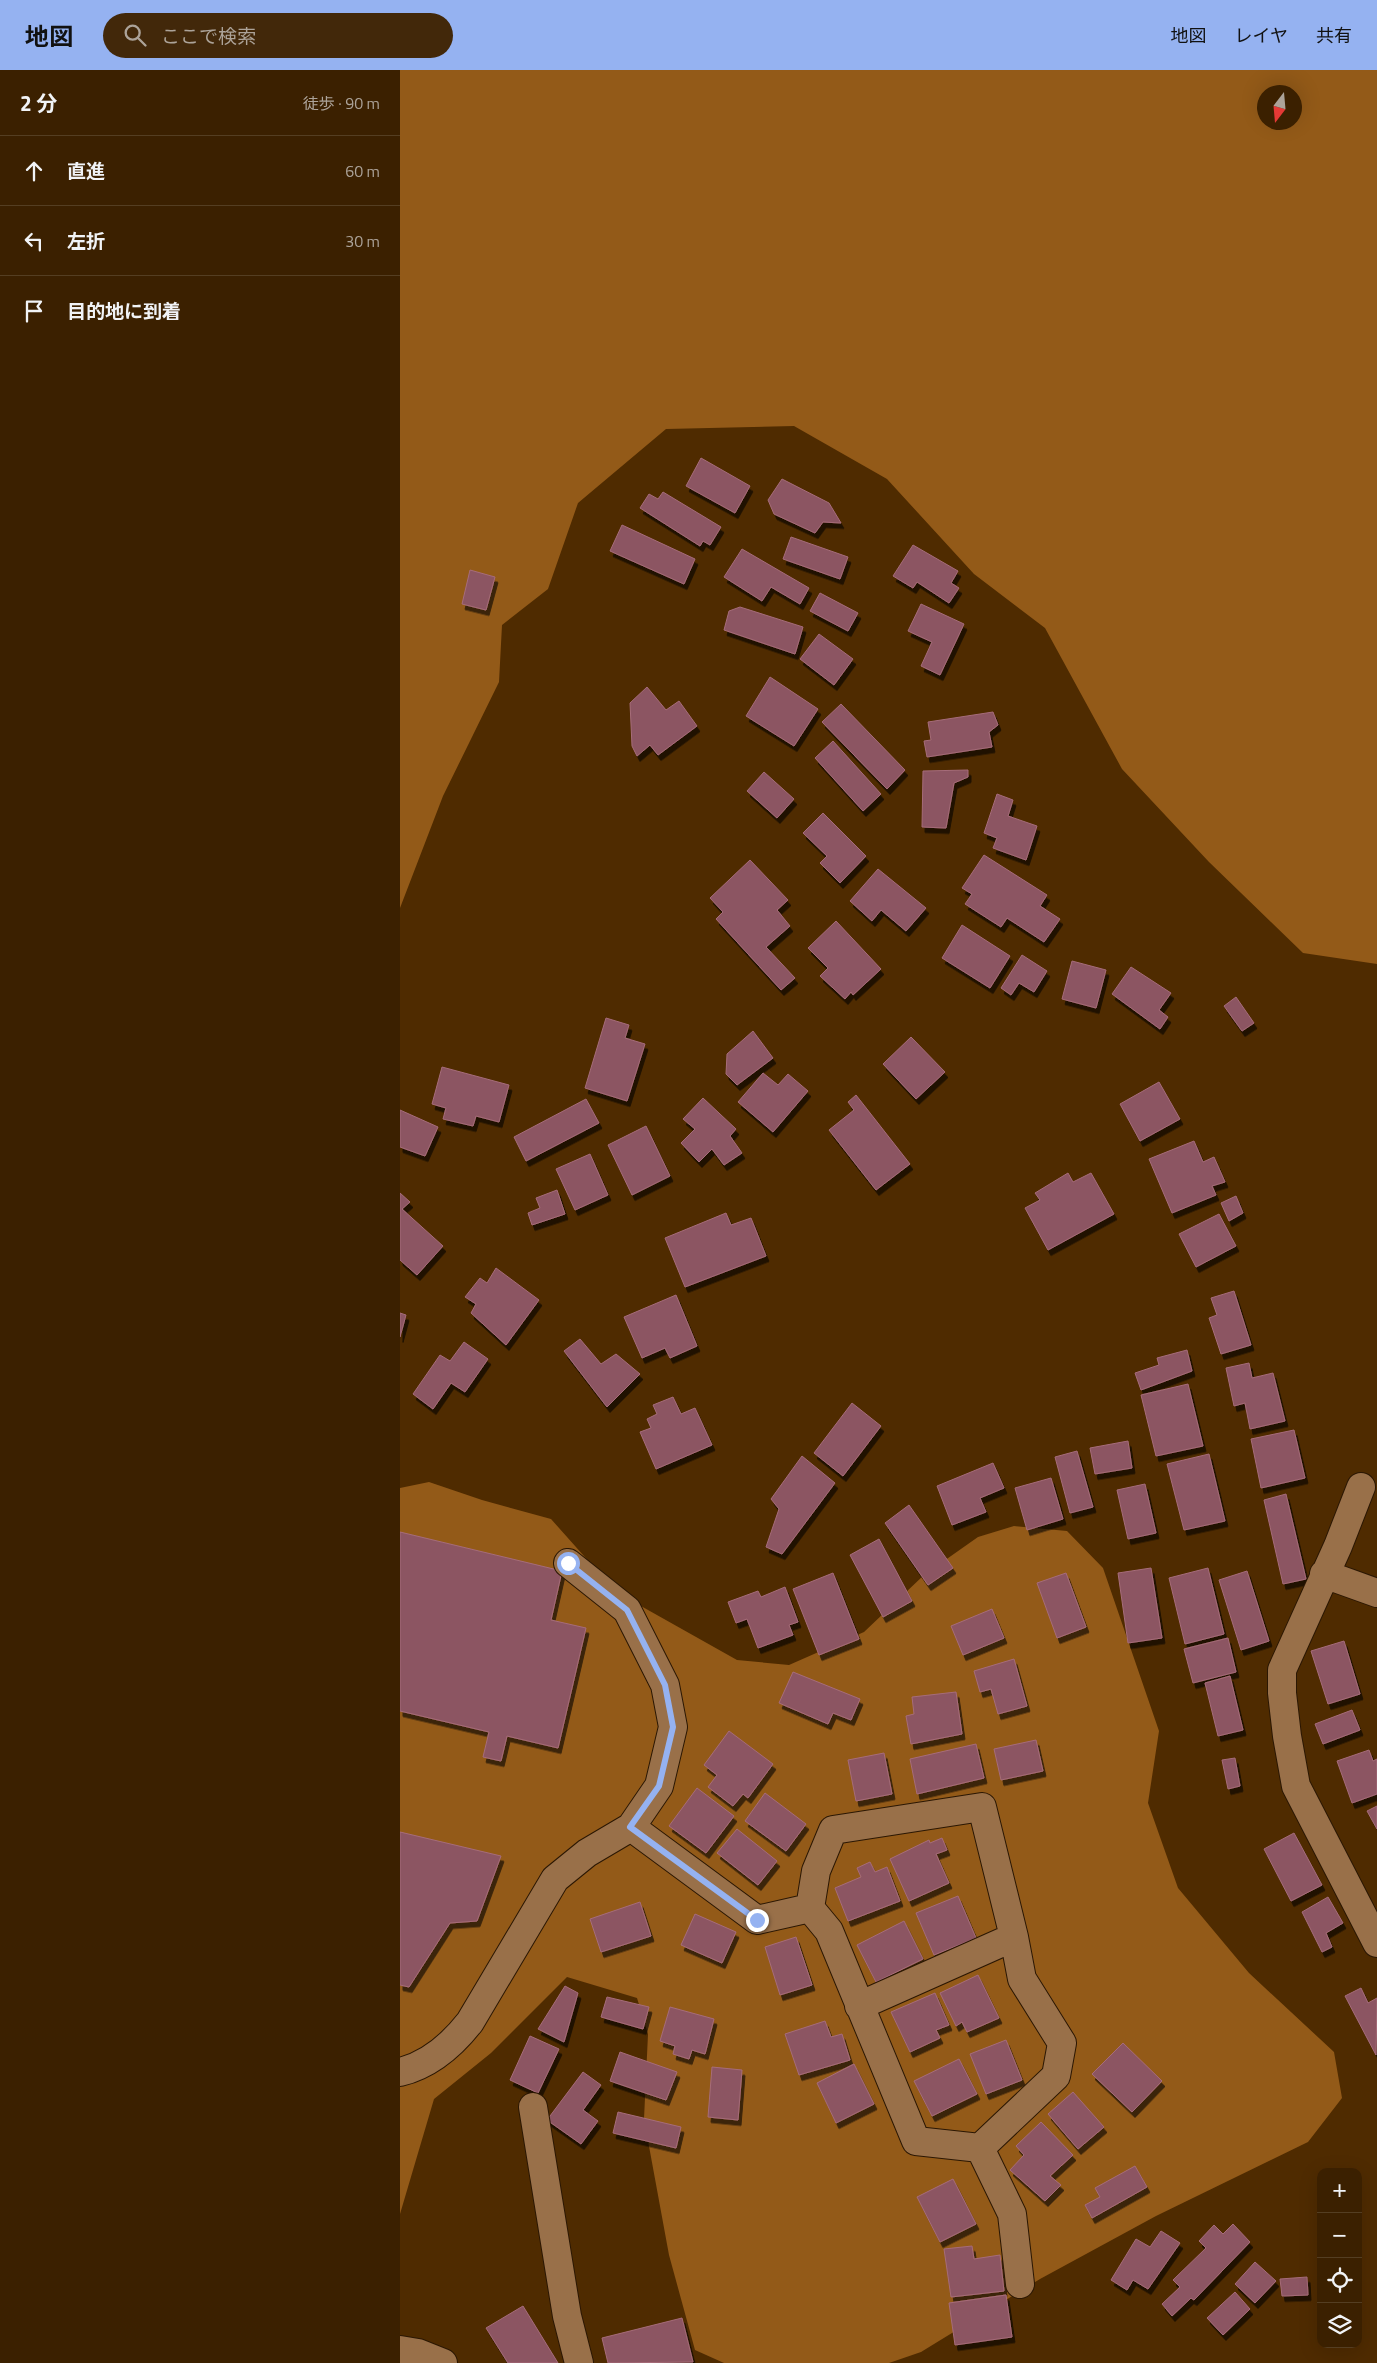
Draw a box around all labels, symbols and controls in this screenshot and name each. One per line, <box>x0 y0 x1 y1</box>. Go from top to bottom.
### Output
search box <box>103 13 453 58</box>
text: 地図 <box>25 18 73 54</box>
icon: search <box>121 21 149 49</box>
text: ここで検索 <box>161 21 256 50</box>
text: 地図 <box>1171 22 1207 49</box>
text: レイヤ <box>1235 22 1288 49</box>
text: 共有 <box>1316 22 1352 49</box>
north arrow <box>1257 85 1302 130</box>
text: 2 分 <box>20 87 57 119</box>
text: 徒歩 · 90 m <box>303 91 380 115</box>
text: 直進 <box>67 156 105 185</box>
icon: ahead <box>20 157 48 185</box>
text: 60 m <box>345 159 380 183</box>
text: 左折 <box>67 226 105 255</box>
icon: left <box>20 227 48 255</box>
text: 30 m <box>345 229 380 253</box>
text: 目的地に到着 <box>67 296 181 325</box>
icon: arrive <box>20 297 48 325</box>
route start <box>557 1552 580 1575</box>
route end <box>746 1909 769 1932</box>
map controls <box>1317 2168 1362 2348</box>
button: + <box>1317 2168 1362 2213</box>
button: − <box>1317 2213 1362 2258</box>
button: locate <box>1317 2258 1362 2303</box>
button: layers <box>1317 2303 1362 2348</box>

